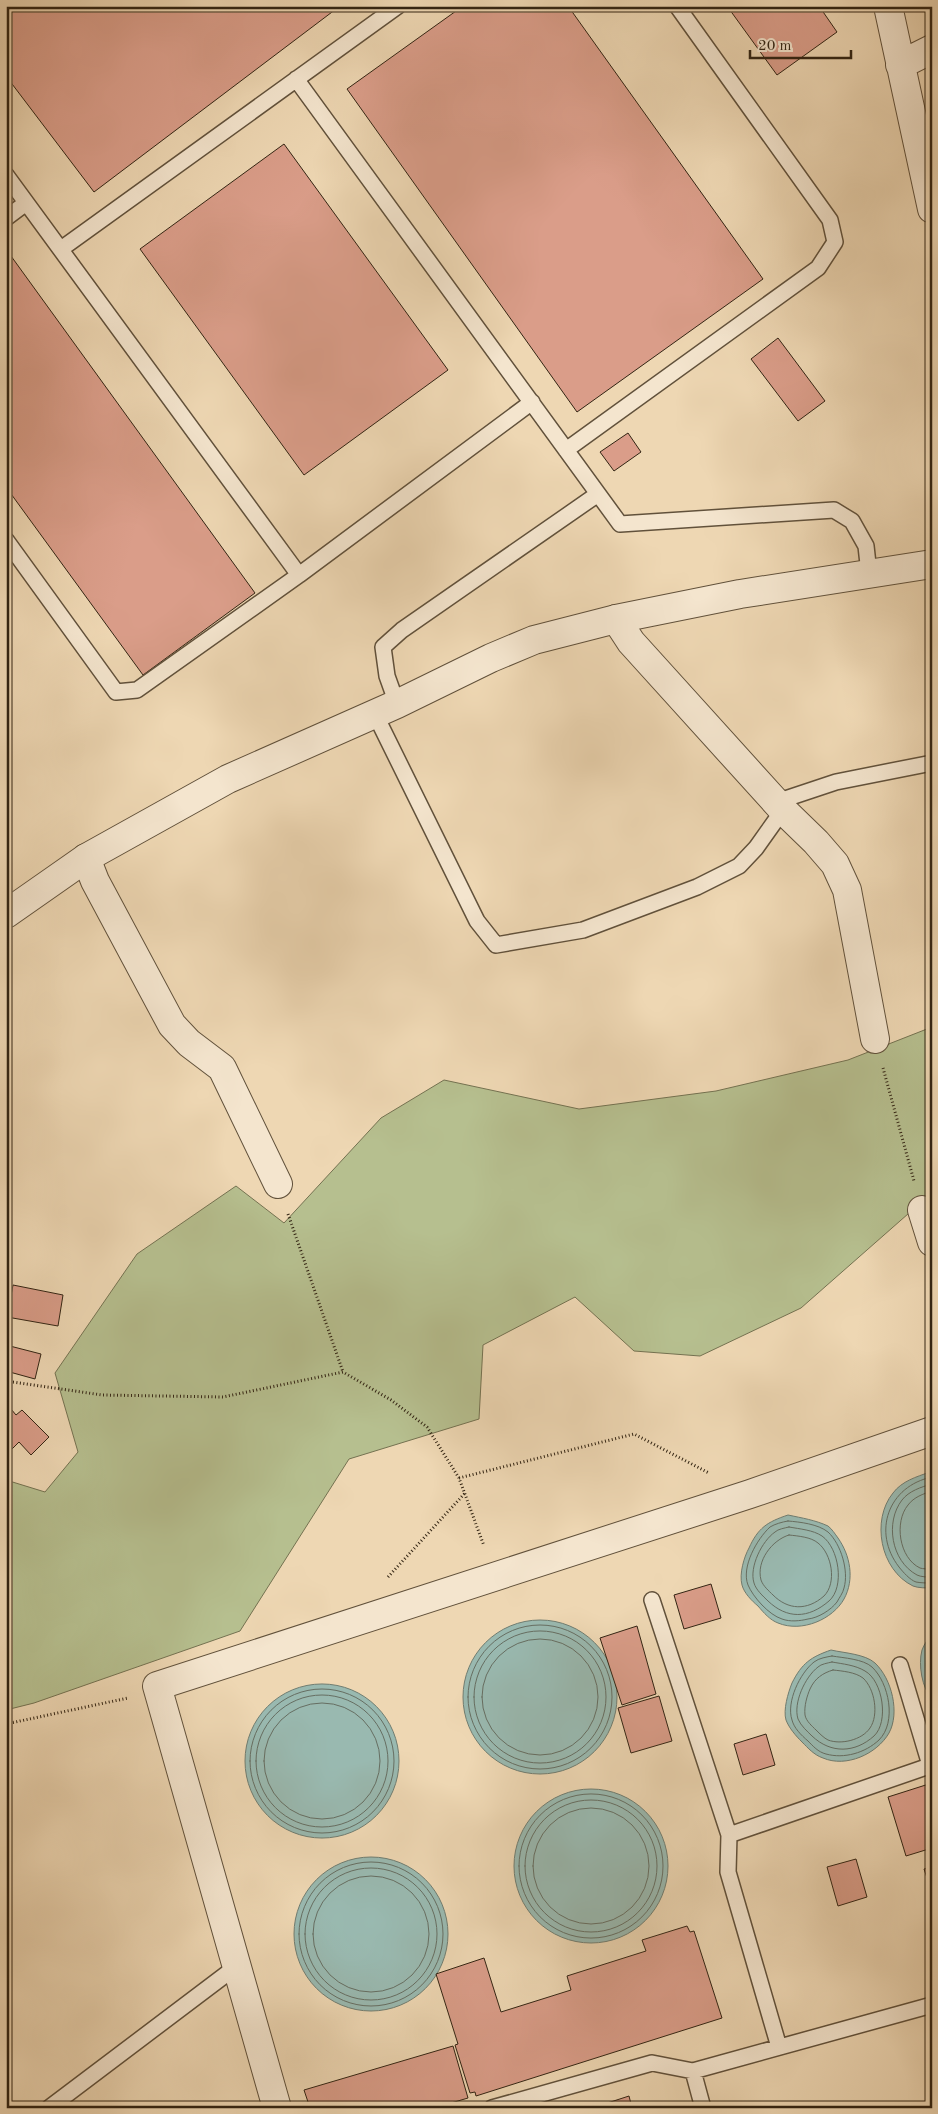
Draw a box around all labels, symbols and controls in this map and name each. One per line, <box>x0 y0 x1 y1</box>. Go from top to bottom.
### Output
scale bar <box>750 28 852 60</box>
text: 20 m <box>758 39 792 54</box>

